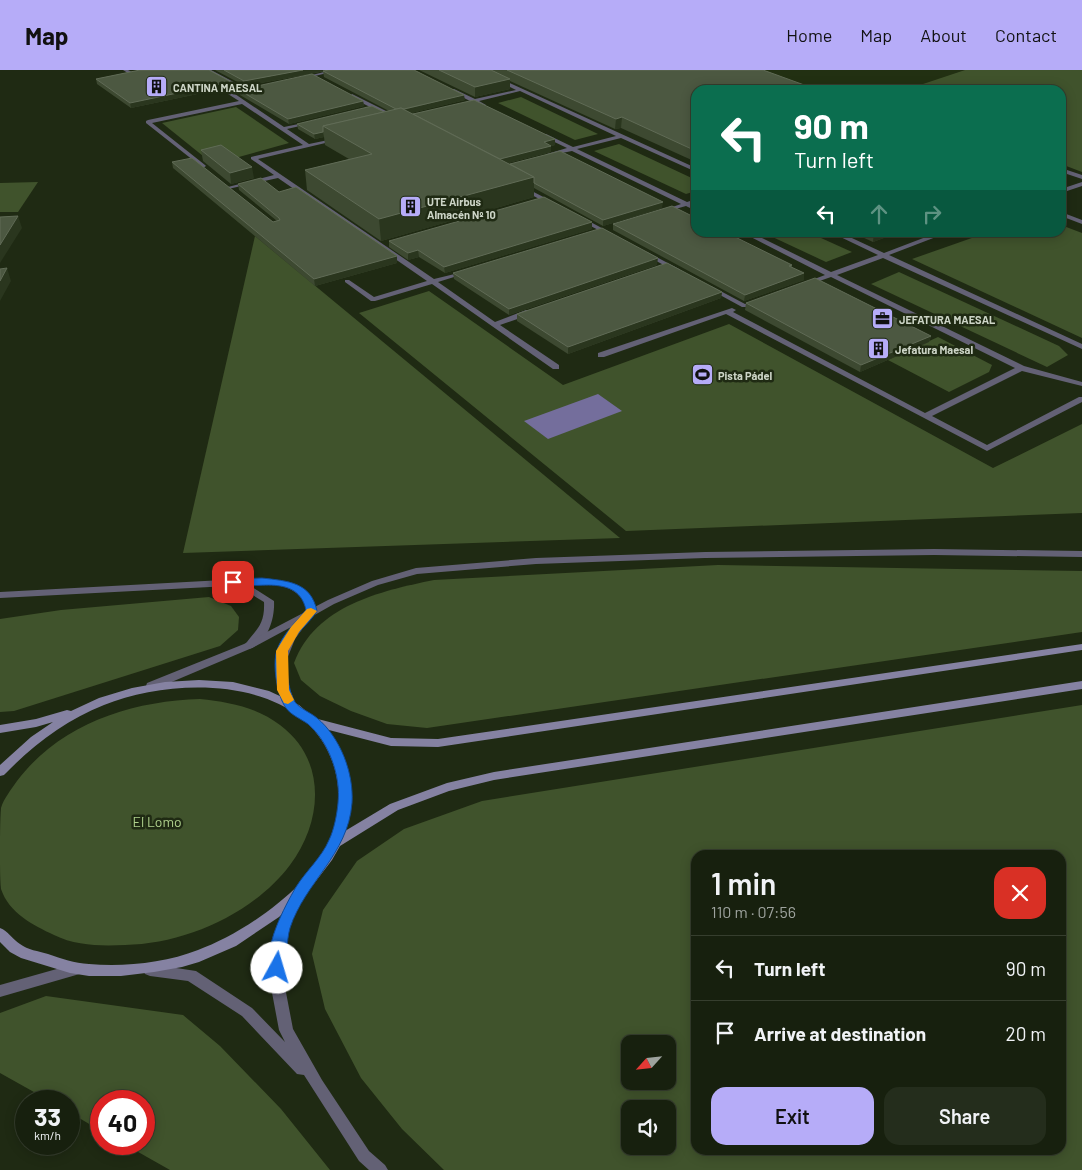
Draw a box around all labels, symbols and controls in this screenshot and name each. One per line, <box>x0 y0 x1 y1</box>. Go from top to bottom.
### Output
text: Map <box>25 21 68 50</box>
text: Home <box>786 24 832 46</box>
text: Map <box>860 24 892 46</box>
text: About <box>920 24 967 46</box>
text: Contact <box>995 24 1057 46</box>
building icon: CANTINA MAESAL <box>145 75 169 99</box>
place label: CANTINA MAESAL <box>173 81 262 94</box>
text: 90 m <box>794 104 869 146</box>
icon: left <box>711 105 776 170</box>
text: Turn left <box>794 146 874 172</box>
building icon: UTE Airbus Almacén Nº 10 <box>399 195 423 219</box>
place label: UTE Airbus Almacén Nº 10 <box>427 195 496 221</box>
icon: left <box>812 200 840 228</box>
icon: ahead <box>865 200 893 228</box>
icon: right <box>918 200 946 228</box>
office icon: JEFATURA MAESAL <box>871 307 895 331</box>
place label: JEFATURA MAESAL <box>899 313 995 326</box>
building icon: Jefatura Maesal <box>867 337 891 361</box>
place label: Jefatura Maesal <box>895 343 973 356</box>
sports icon: Pista Pádel <box>690 363 714 387</box>
place label: Pista Pádel <box>718 369 773 382</box>
pin <box>212 561 254 603</box>
icon: arrive <box>219 568 247 596</box>
park label: El Lomo <box>132 813 182 830</box>
text: 1 min <box>711 865 776 901</box>
button: close <box>994 867 1046 919</box>
text: 110 m · 07:56 <box>711 902 796 921</box>
position arrow <box>250 941 302 993</box>
icon: left <box>711 954 739 982</box>
text: Turn left <box>754 957 825 980</box>
text: 90 m <box>1006 957 1046 980</box>
icon: arrive <box>711 1019 739 1047</box>
text: Arrive at destination <box>754 1022 926 1045</box>
text: 20 m <box>1006 1022 1046 1045</box>
north arrow <box>621 1035 676 1090</box>
map controls <box>621 1035 676 1155</box>
button: Exit <box>711 1087 874 1145</box>
button: Share <box>884 1087 1046 1145</box>
speed limit sign: 40 <box>90 1090 155 1155</box>
button: sound <box>621 1100 676 1155</box>
text: 33 <box>34 1101 61 1131</box>
text: km/h <box>34 1128 61 1142</box>

